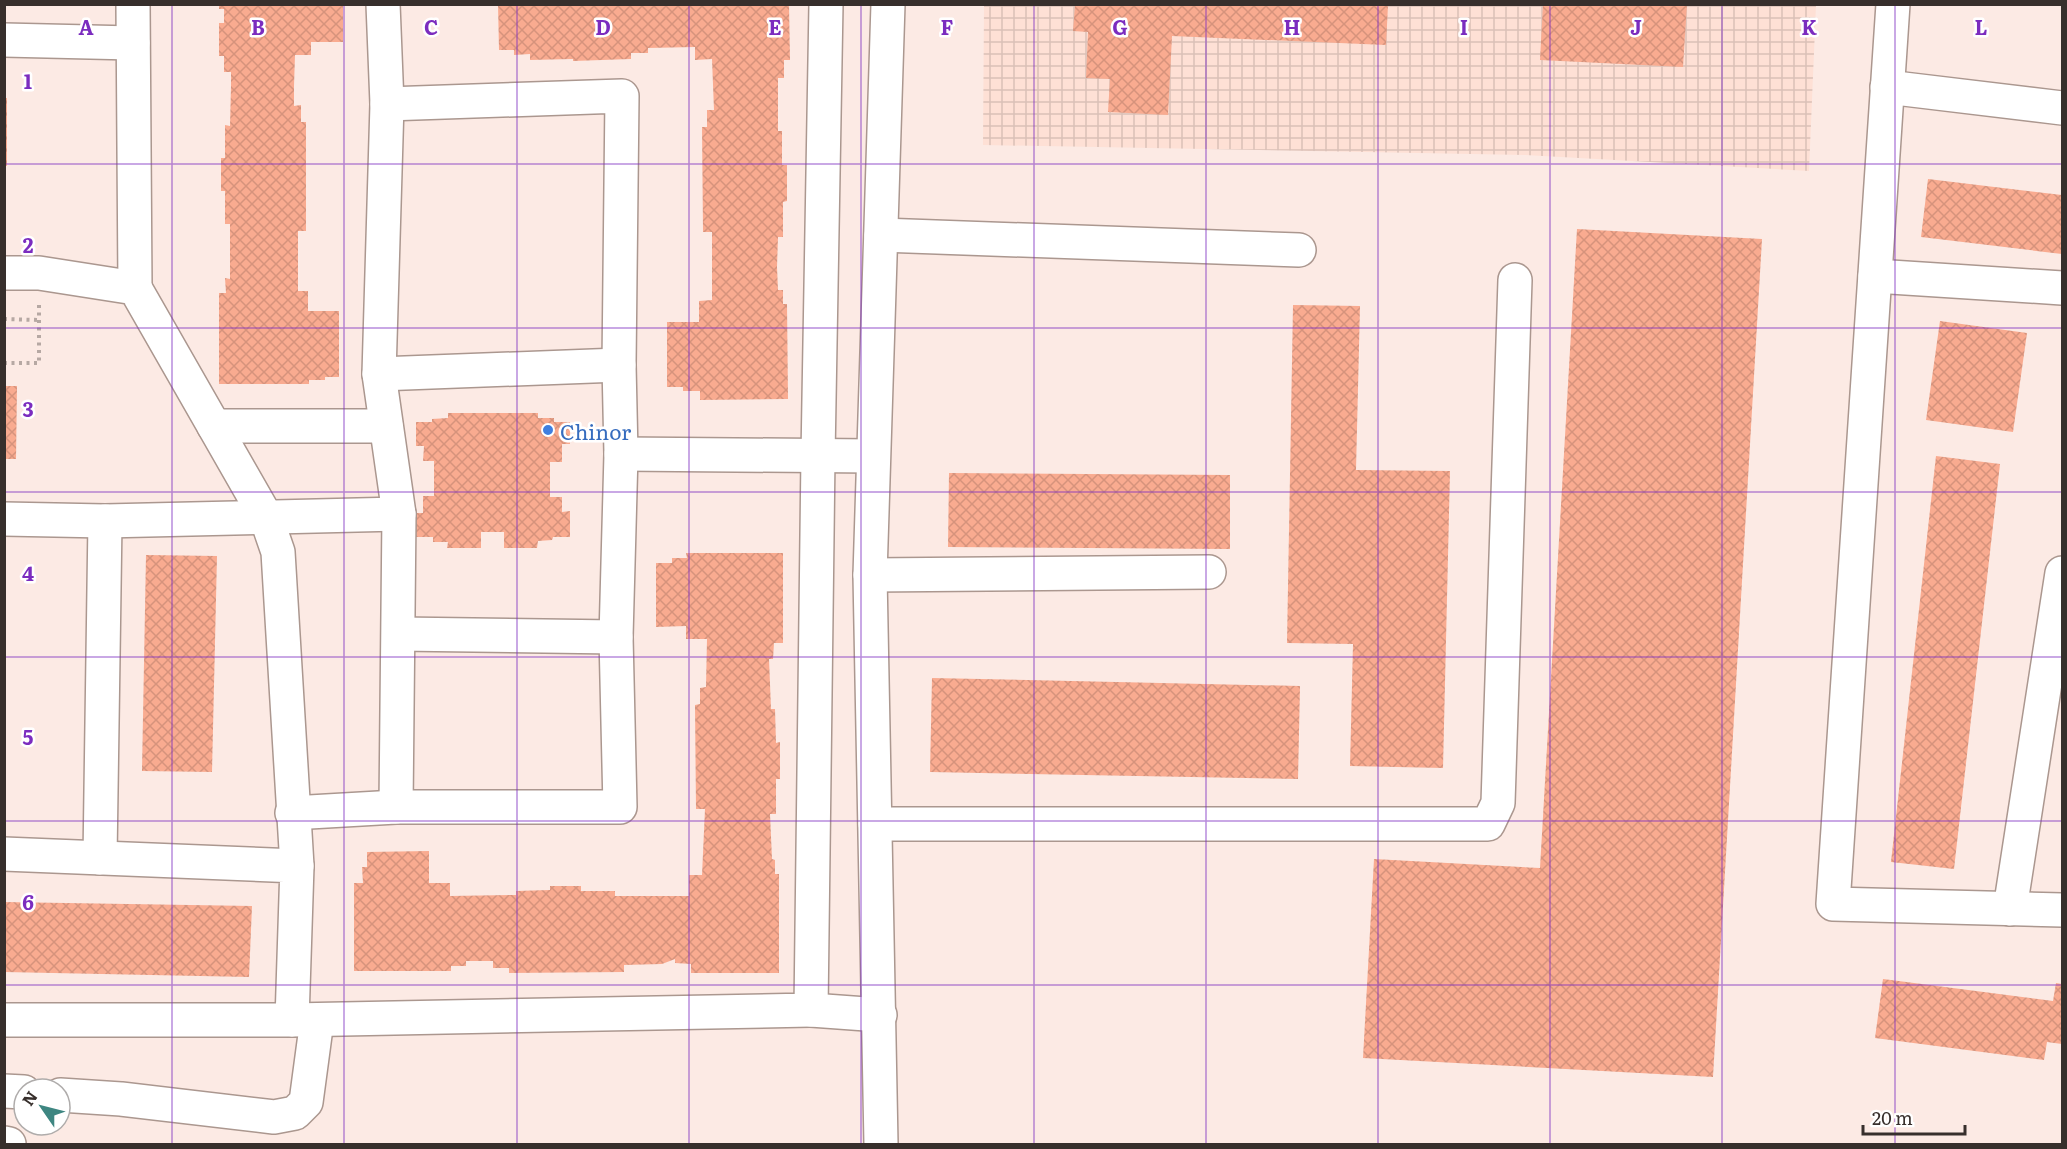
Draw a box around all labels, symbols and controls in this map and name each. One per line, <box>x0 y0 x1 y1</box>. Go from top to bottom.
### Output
text: A <box>78 11 94 41</box>
text: B <box>251 11 265 41</box>
text: C <box>424 11 438 41</box>
text: D <box>595 11 611 41</box>
text: E <box>768 11 782 41</box>
text: F <box>941 11 954 41</box>
text: G <box>1112 11 1128 41</box>
text: H <box>1284 11 1300 41</box>
text: I <box>1460 11 1468 41</box>
text: J <box>1630 11 1642 41</box>
text: K <box>1801 11 1817 41</box>
text: L <box>1975 11 1988 41</box>
text: 1 <box>24 65 32 95</box>
text: 2 <box>23 229 34 259</box>
text: 3 <box>22 393 34 423</box>
place label: Chinor <box>560 415 631 446</box>
marker: Chinor <box>541 423 555 437</box>
text: 4 <box>22 557 34 587</box>
text: 5 <box>23 721 34 751</box>
text: 6 <box>22 886 34 916</box>
north arrow <box>12 1077 72 1137</box>
text: N <box>15 1085 43 1110</box>
scale bar <box>1863 1098 1965 1136</box>
text: 20 m <box>1872 1104 1913 1131</box>

